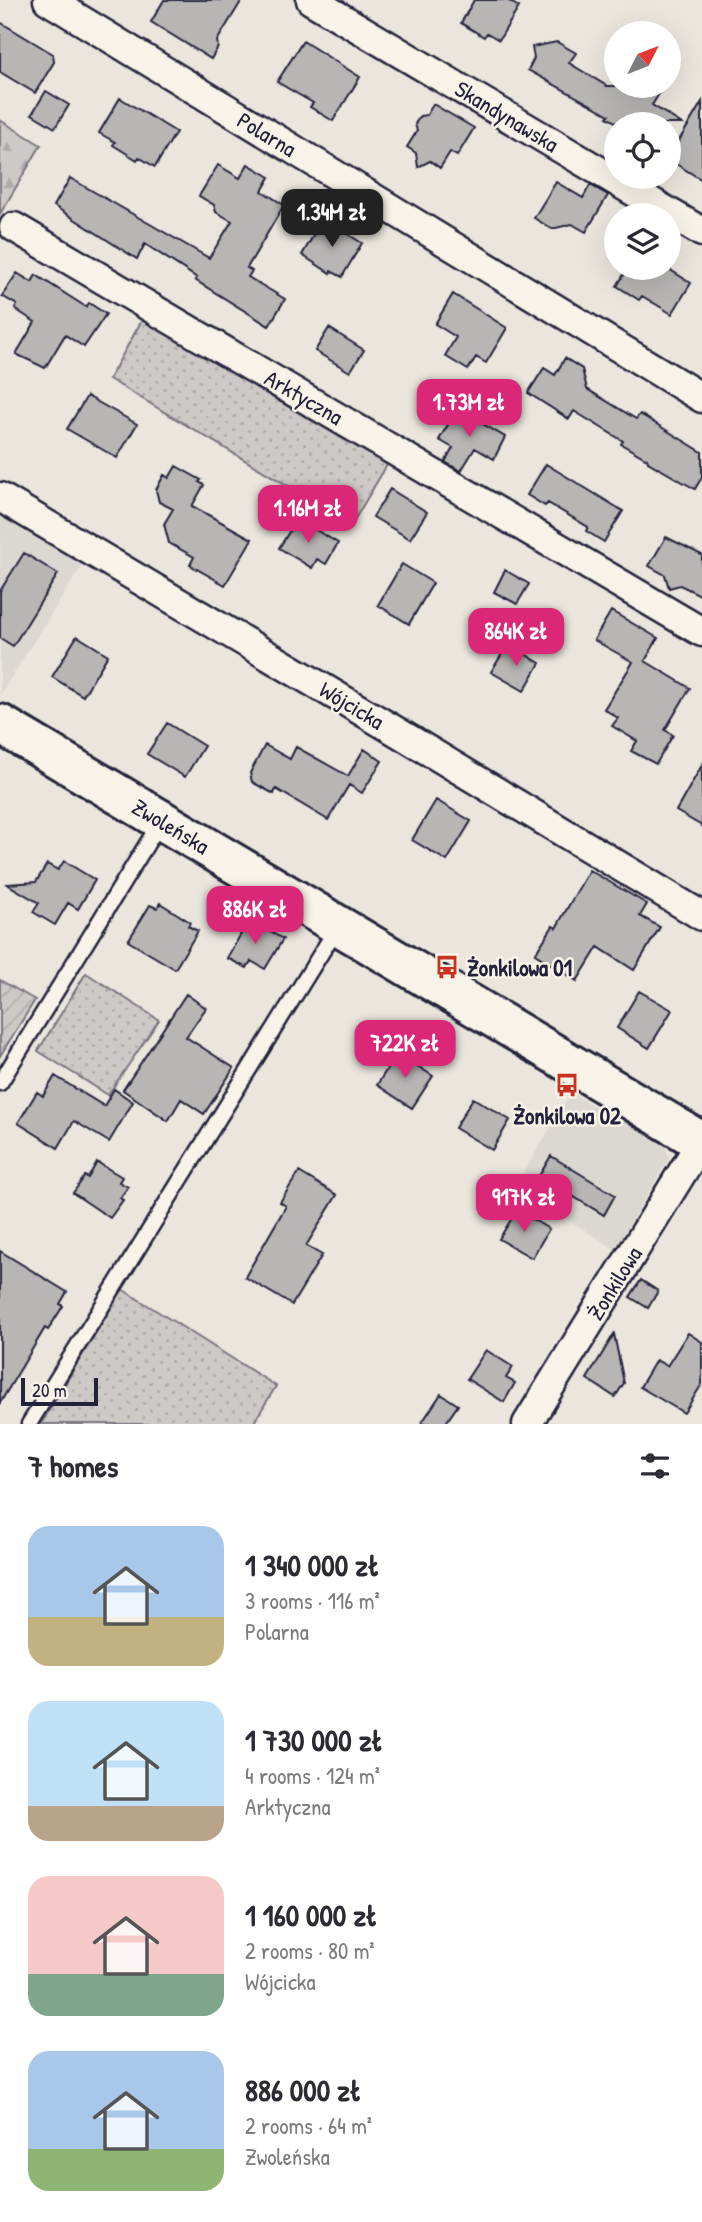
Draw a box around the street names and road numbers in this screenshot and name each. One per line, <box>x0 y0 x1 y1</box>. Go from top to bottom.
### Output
street label: Skandynawska <box>449 73 565 159</box>
street label: Polarna <box>232 104 302 164</box>
street label: Arktyczna <box>259 362 349 432</box>
street label: Wójcicka <box>314 674 390 736</box>
street label: Zwoleńska <box>127 791 215 861</box>
street label: Żonkilowa <box>579 1240 649 1326</box>

